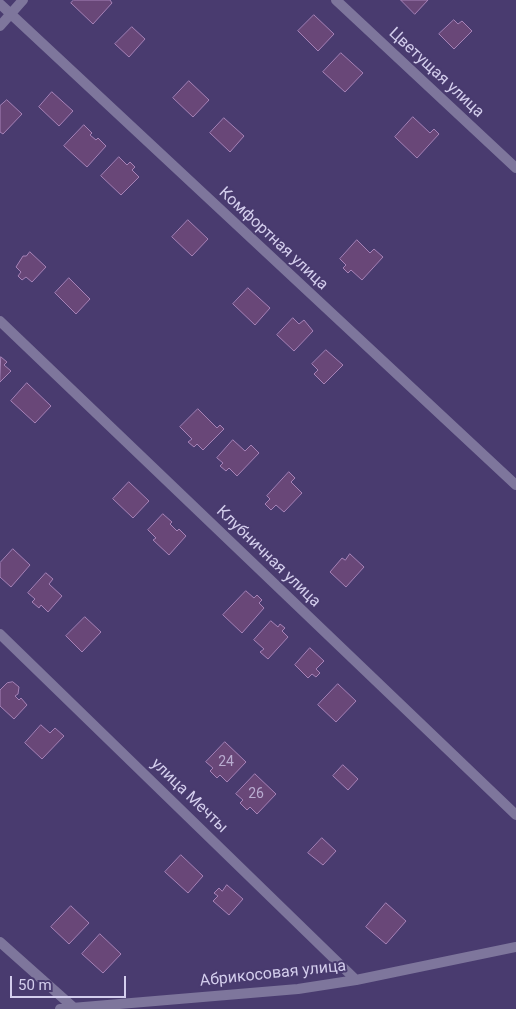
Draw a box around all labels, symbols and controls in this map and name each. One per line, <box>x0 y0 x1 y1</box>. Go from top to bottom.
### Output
street label: Цветущая улица <box>384 24 488 122</box>
street label: Комфортная улица <box>214 183 332 295</box>
street label: Клубничная улица <box>212 502 324 612</box>
house number: 24 <box>218 754 234 770</box>
street label: улица Мечты <box>147 755 231 837</box>
house number: 26 <box>248 786 264 802</box>
street label: Абрикосовая улица <box>199 957 347 991</box>
scale bar <box>12 966 129 998</box>
text: 50 m <box>18 976 52 994</box>

